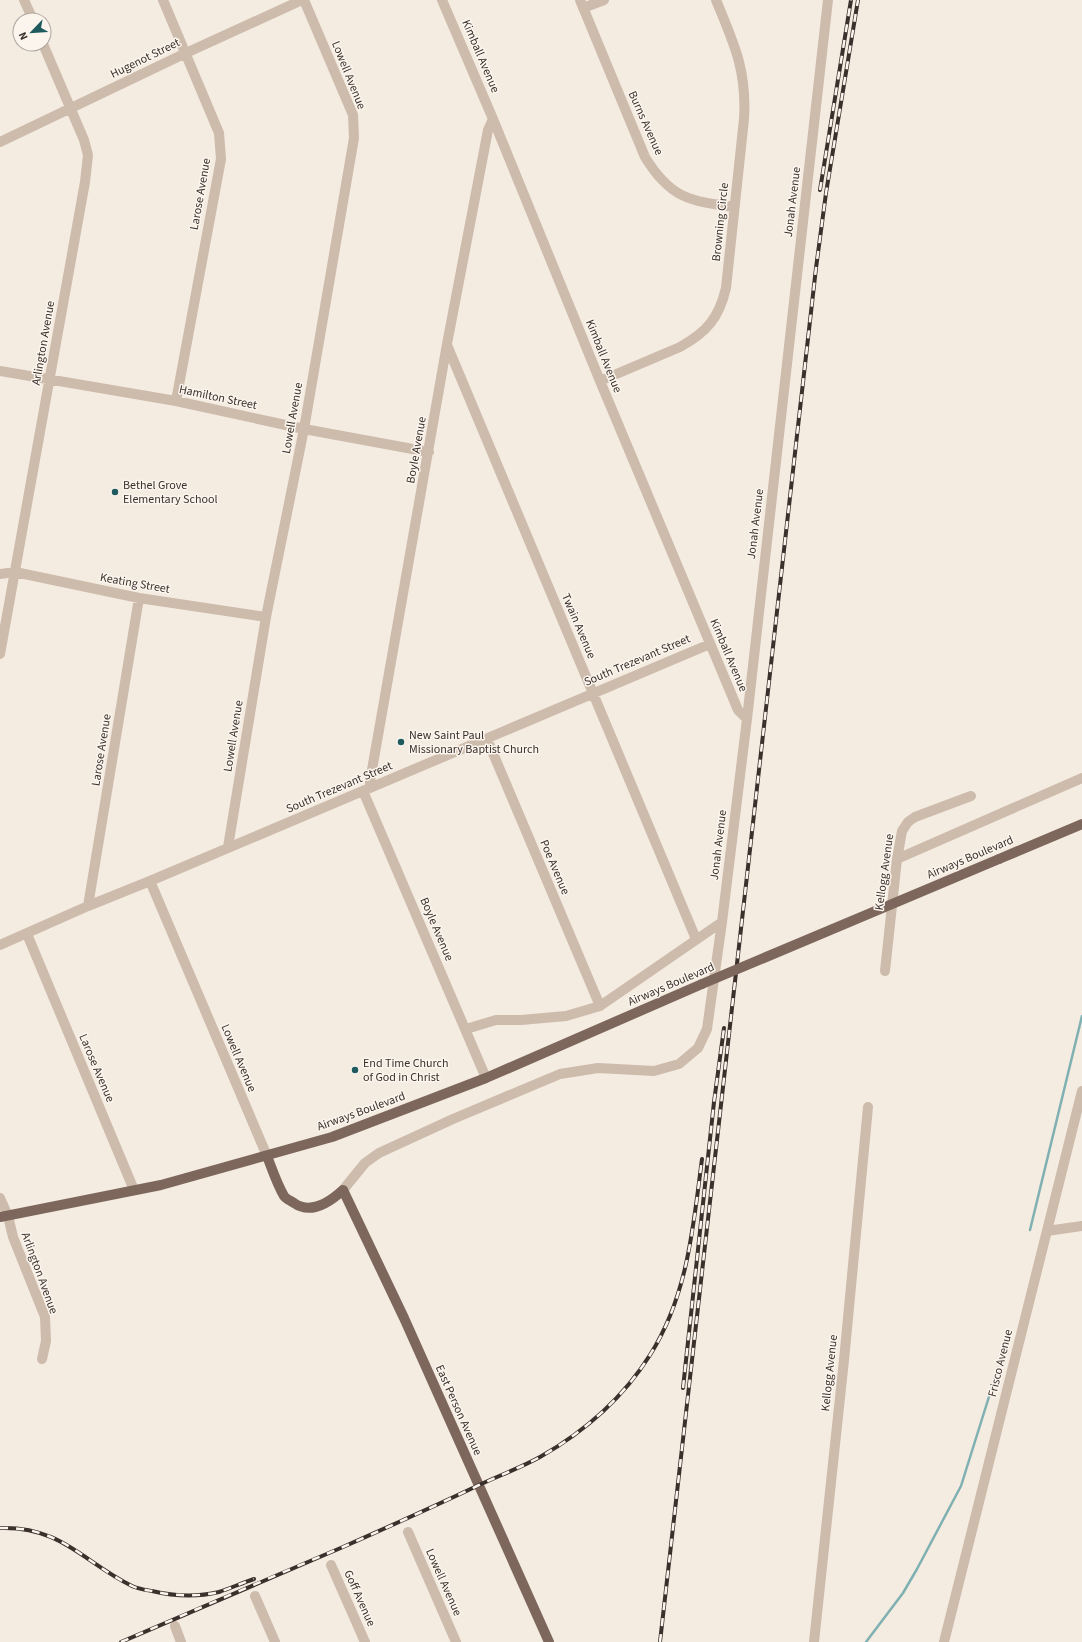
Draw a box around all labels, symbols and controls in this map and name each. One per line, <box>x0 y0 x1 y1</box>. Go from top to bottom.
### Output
north arrow <box>12 12 52 52</box>
street label: Kimball Avenue <box>458 17 504 95</box>
text: N <box>15 30 32 43</box>
street label: Hugenot Street <box>108 34 183 83</box>
street label: Lowell Avenue <box>327 39 370 112</box>
street label: Burns Avenue <box>624 88 667 158</box>
street label: Larose Avenue <box>186 157 215 231</box>
street label: Jonah Avenue <box>780 166 805 238</box>
street label: Browning Circle <box>708 182 733 262</box>
street label: Arlington Avenue <box>28 299 59 387</box>
street label: Kimball Avenue <box>581 317 626 396</box>
street label: Hamilton Street <box>177 381 258 414</box>
street label: Lowell Avenue <box>278 381 307 455</box>
street label: Boyle Avenue <box>402 415 431 485</box>
place label: Bethel Grove Elementary School <box>123 477 218 508</box>
marker: Bethel Grove Elementary School <box>110 487 120 497</box>
street label: Jonah Avenue <box>743 488 768 560</box>
street label: Keating Street <box>99 569 171 598</box>
street label: Twain Avenue <box>557 591 600 662</box>
street label: Kimball Avenue <box>706 616 752 694</box>
street label: South Trezevant Street <box>581 630 693 691</box>
street label: Lowell Avenue <box>219 699 248 773</box>
street label: Larose Avenue <box>87 713 116 787</box>
place label: New Saint Paul Missionary Baptist Church <box>409 727 539 758</box>
marker: New Saint Paul Missionary Baptist Church <box>396 737 406 747</box>
street label: South Trezevant Street <box>283 757 395 818</box>
street label: Jonah Avenue <box>706 809 731 881</box>
street label: Airways Boulevard <box>924 832 1016 883</box>
street label: Kellogg Avenue <box>871 833 898 911</box>
street label: Poe Avenue <box>535 837 574 897</box>
street label: Boyle Avenue <box>416 895 458 964</box>
street label: Airways Boulevard <box>625 959 717 1010</box>
street label: Lowell Avenue <box>217 1022 260 1095</box>
street label: Larose Avenue <box>74 1031 119 1105</box>
place label: End Time Church of God in Christ <box>363 1055 449 1086</box>
marker: End Time Church of God in Christ <box>350 1065 360 1075</box>
street label: Airways Boulevard <box>315 1088 408 1135</box>
street label: Arlington Avenue <box>17 1230 62 1316</box>
street label: Frisco Avenue <box>984 1328 1017 1399</box>
street label: Kellogg Avenue <box>817 1334 842 1412</box>
street label: East Person Avenue <box>431 1362 486 1458</box>
street label: Lowell Avenue <box>421 1546 466 1619</box>
street label: Goff Avenue <box>340 1567 380 1629</box>

